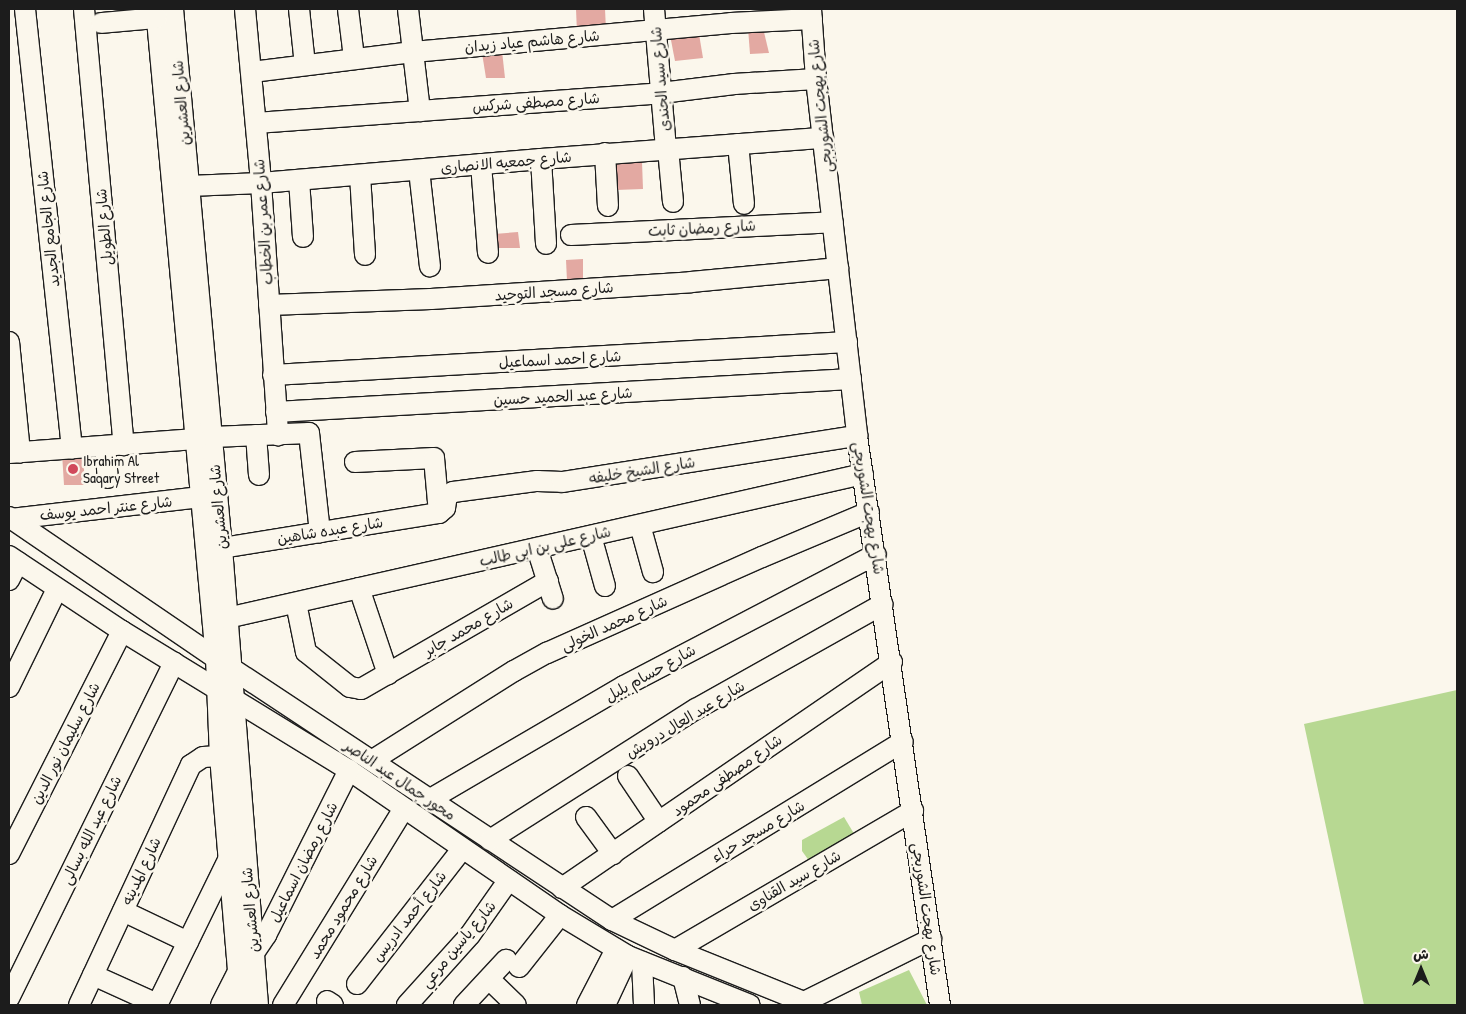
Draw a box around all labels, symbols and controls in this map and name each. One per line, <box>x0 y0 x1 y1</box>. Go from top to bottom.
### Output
street label: شارع هاشم عياد زيدان <box>464 26 600 56</box>
street label: شارع سيد الجندى <box>646 26 674 132</box>
street label: شارع بهجت الشوربجى <box>804 38 836 174</box>
street label: شارع العشرين <box>168 60 194 146</box>
street label: شارع مصطفى شركس <box>472 89 600 115</box>
street label: شارع جمعيه الانصارى <box>440 147 572 177</box>
street label: شارع عمر بن الخطاب <box>250 159 276 285</box>
street label: شارع الجامع الجديد <box>33 170 63 288</box>
street label: شارع الطويل <box>92 188 116 266</box>
street label: شارع رمضان ثابت <box>648 216 756 240</box>
street label: شارع مسجد التوحيد <box>494 278 614 304</box>
street label: شارع احمد اسماعيل <box>498 347 622 371</box>
street label: شارع عبد الحميد حسين <box>493 383 633 409</box>
street label: شارع بهجت الشوربجى <box>850 440 888 576</box>
place label: Ibrahim Al Saqary Street <box>83 451 159 486</box>
street label: شارع الشيخ خليفه <box>588 453 696 487</box>
marker: Ibrahim Al Saqary Street <box>67 463 79 475</box>
street label: شارع العشرين <box>205 464 231 550</box>
street label: شارع عنتر احمد يوسف <box>39 492 173 524</box>
street label: شارع عبده شاهين <box>276 513 384 547</box>
street label: شارع على بن ابى طالب <box>478 522 612 570</box>
street label: شارع محمد الخولى <box>558 591 670 655</box>
street label: شارع محمد جابر <box>420 594 516 660</box>
street label: شارع حسام بلبل <box>601 641 699 705</box>
street label: شارع عبد العال درويش <box>622 676 748 762</box>
street label: شارع سليمان نور الدين <box>26 679 104 807</box>
street label: شارع مصطفى محمود <box>669 730 785 820</box>
street label: محور جمال عبد الناصر <box>341 736 459 824</box>
street label: شارع عبد الله بسالى <box>57 773 125 887</box>
street label: شارع مسجد حراء <box>708 796 808 866</box>
street label: شارع رمضان اسماعيل <box>265 799 341 925</box>
street label: شارع المدينه <box>117 834 165 908</box>
street label: شارع بهجت الشوربجى <box>909 841 945 977</box>
street label: شارع سيد القناوى <box>744 846 844 914</box>
street label: شارع محمود محمد <box>305 852 381 962</box>
street label: شارع العشرين <box>237 867 263 953</box>
street label: شارع أحمد ادريس <box>368 867 450 965</box>
street label: شارع ياسين مرعي <box>417 897 499 991</box>
north arrow <box>1396 944 1446 994</box>
text: ش <box>1413 944 1429 963</box>

